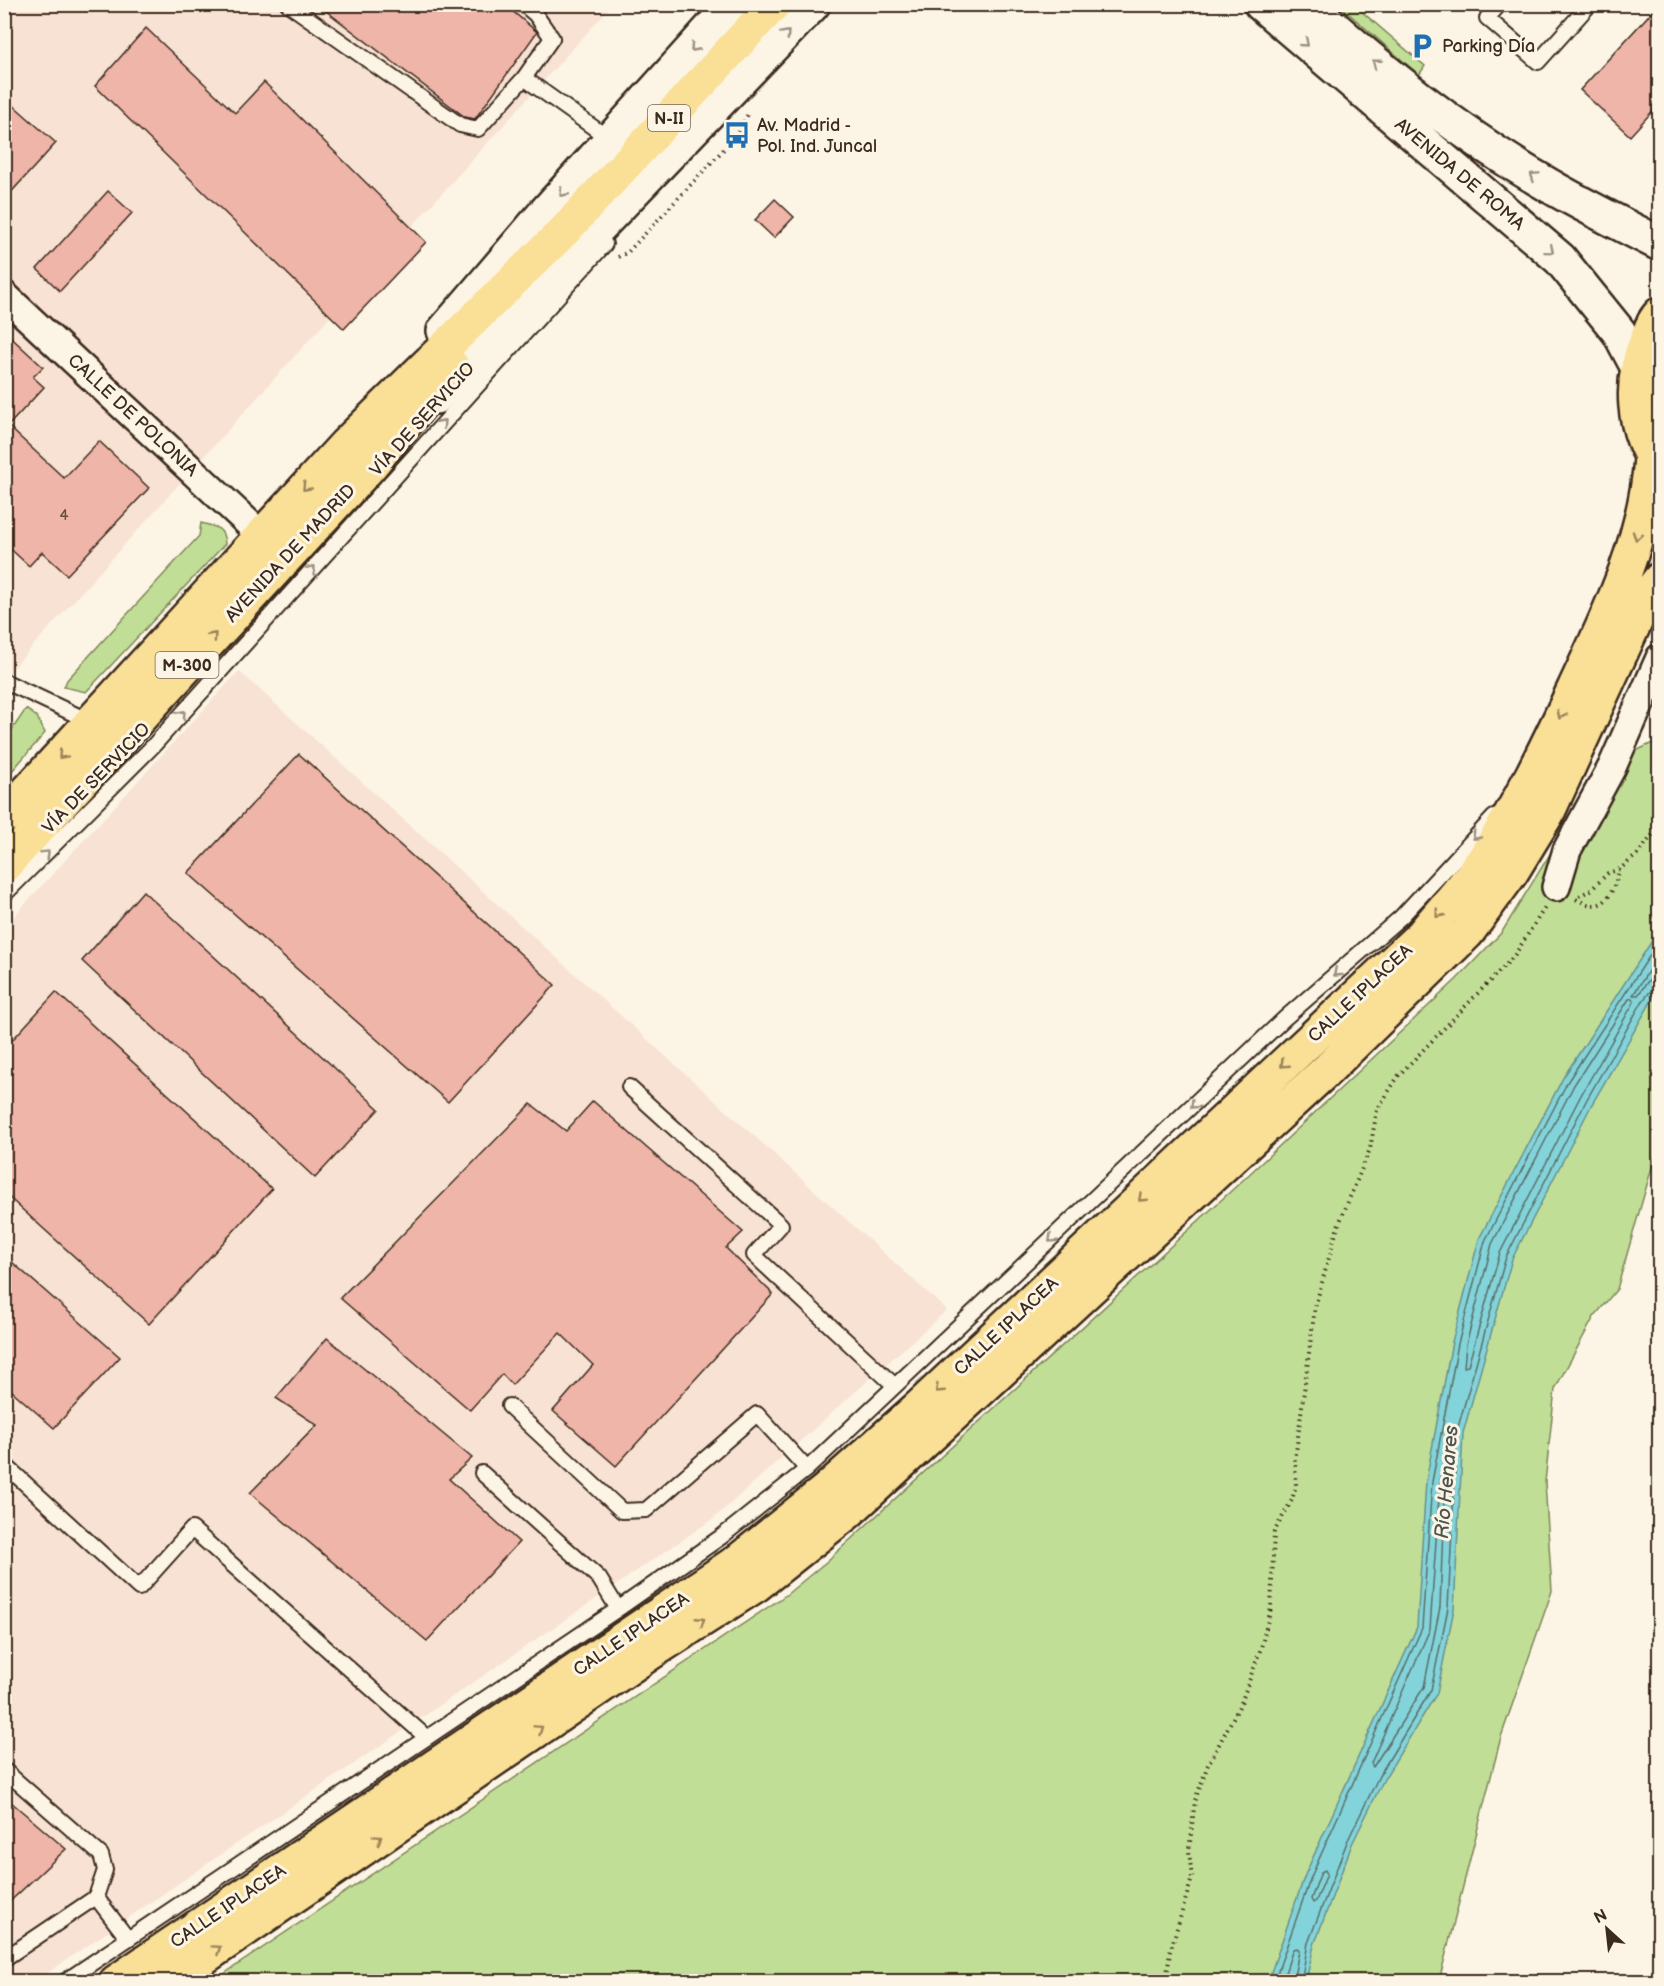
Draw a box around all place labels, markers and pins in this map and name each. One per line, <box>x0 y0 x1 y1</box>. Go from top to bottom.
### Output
parking icon: Parking Día <box>1407 31 1437 61</box>
place label: Parking Día <box>1442 36 1535 57</box>
place label: Av. Madrid - Pol. Ind. Juncal <box>757 115 877 157</box>
bus stop icon: Av. Madrid - Pol. Ind. Juncal <box>722 120 752 150</box>

